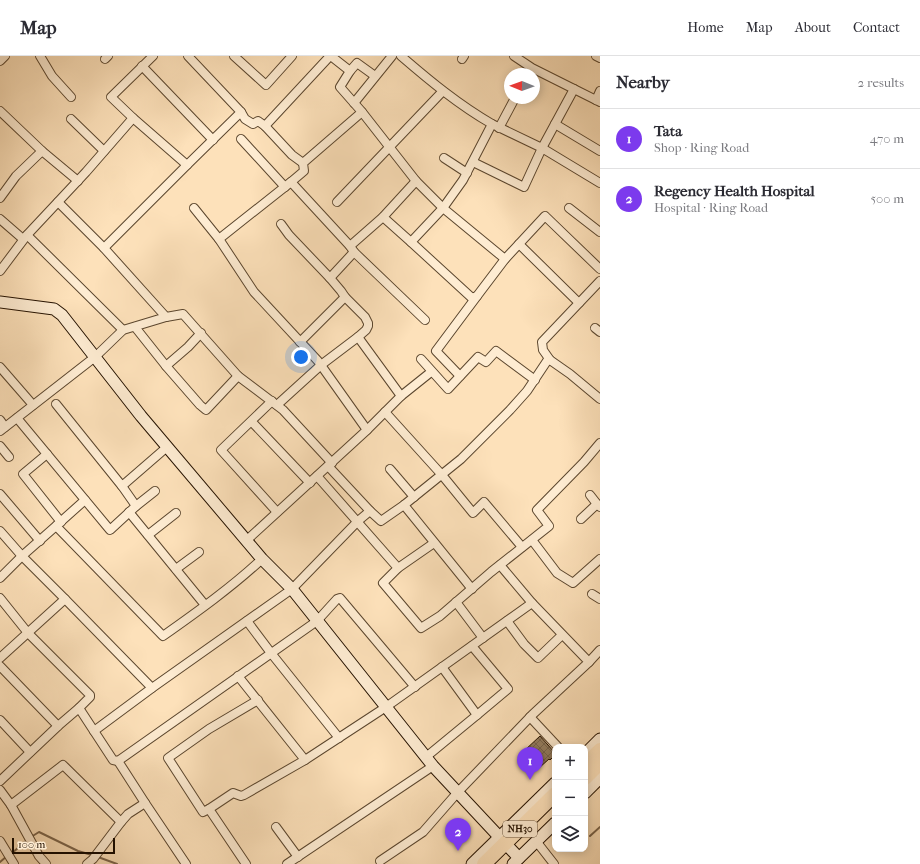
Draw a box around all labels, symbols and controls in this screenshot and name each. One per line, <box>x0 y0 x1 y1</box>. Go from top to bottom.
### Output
text: Map <box>20 17 56 39</box>
text: Home <box>687 19 724 36</box>
text: Map <box>746 19 773 36</box>
text: About <box>795 19 831 36</box>
text: Contact <box>853 19 900 36</box>
north arrow <box>504 68 540 104</box>
text: Nearby <box>616 72 670 92</box>
text: 2 results <box>858 75 904 90</box>
text: Tata <box>654 122 682 140</box>
text: 1 <box>627 131 631 146</box>
text: 470 m <box>870 131 904 146</box>
text: Shop · Ring Road <box>654 140 749 155</box>
text: Regency Health Hospital <box>654 182 815 200</box>
text: 2 <box>626 191 632 206</box>
text: 500 m <box>870 191 904 206</box>
text: Hospital · Ring Road <box>654 200 768 215</box>
your location <box>291 347 311 367</box>
map controls <box>552 744 588 852</box>
button: + <box>552 744 588 780</box>
pin: 1 <box>517 747 543 780</box>
button: − <box>552 780 588 816</box>
button: layers <box>552 816 588 852</box>
pin: 2 <box>445 818 471 851</box>
road number: NH30 <box>503 821 537 837</box>
scale bar <box>12 836 115 855</box>
text: 100 m <box>18 838 46 851</box>

